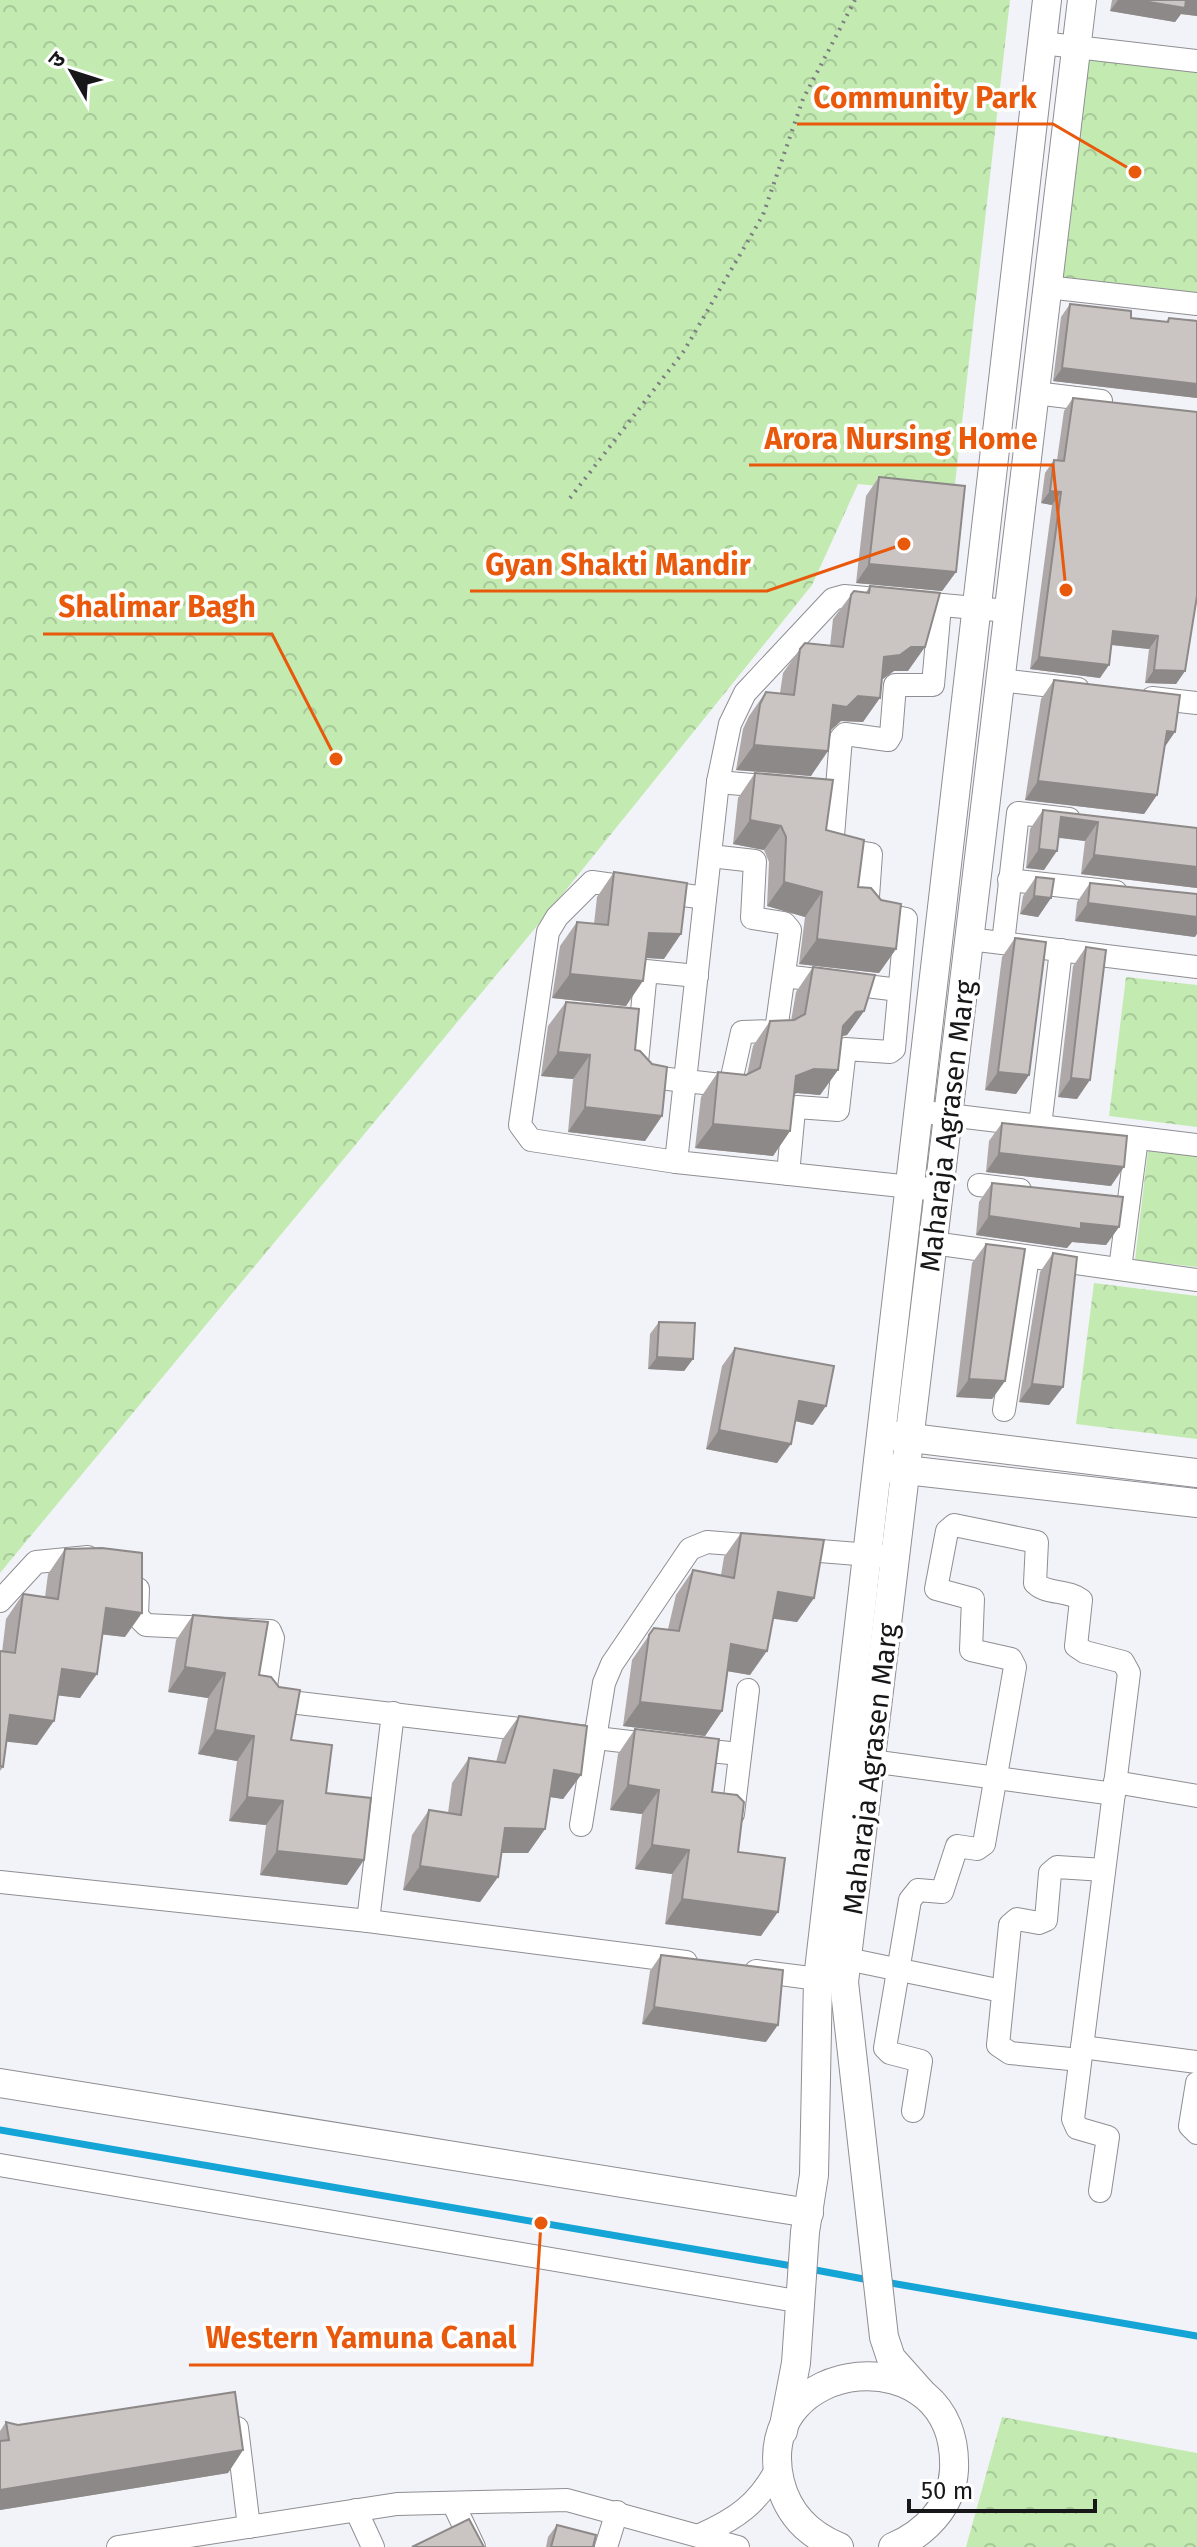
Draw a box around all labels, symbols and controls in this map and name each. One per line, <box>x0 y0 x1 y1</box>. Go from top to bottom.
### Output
north arrow <box>32 32 112 112</box>
text: उ <box>42 45 72 73</box>
callout: Community Park <box>797 70 1053 124</box>
text: Community Park <box>813 80 1037 116</box>
callout: Arora Nursing Home <box>749 411 1053 465</box>
text: Arora Nursing Home <box>764 421 1037 457</box>
callout: Gyan Shakti Mandir <box>470 537 767 591</box>
text: Gyan Shakti Mandir <box>485 547 752 583</box>
callout: Shalimar Bagh <box>43 580 272 634</box>
text: Shalimar Bagh <box>58 589 256 625</box>
street label: Maharaja Agrasen Marg <box>913 978 982 1274</box>
street label: Maharaja Agrasen Marg <box>836 1621 905 1917</box>
callout: Western Yamuna Canal <box>189 2311 532 2365</box>
text: Western Yamuna Canal <box>205 2320 517 2356</box>
scale bar <box>909 2463 1095 2513</box>
text: 50 m <box>921 2477 973 2505</box>

